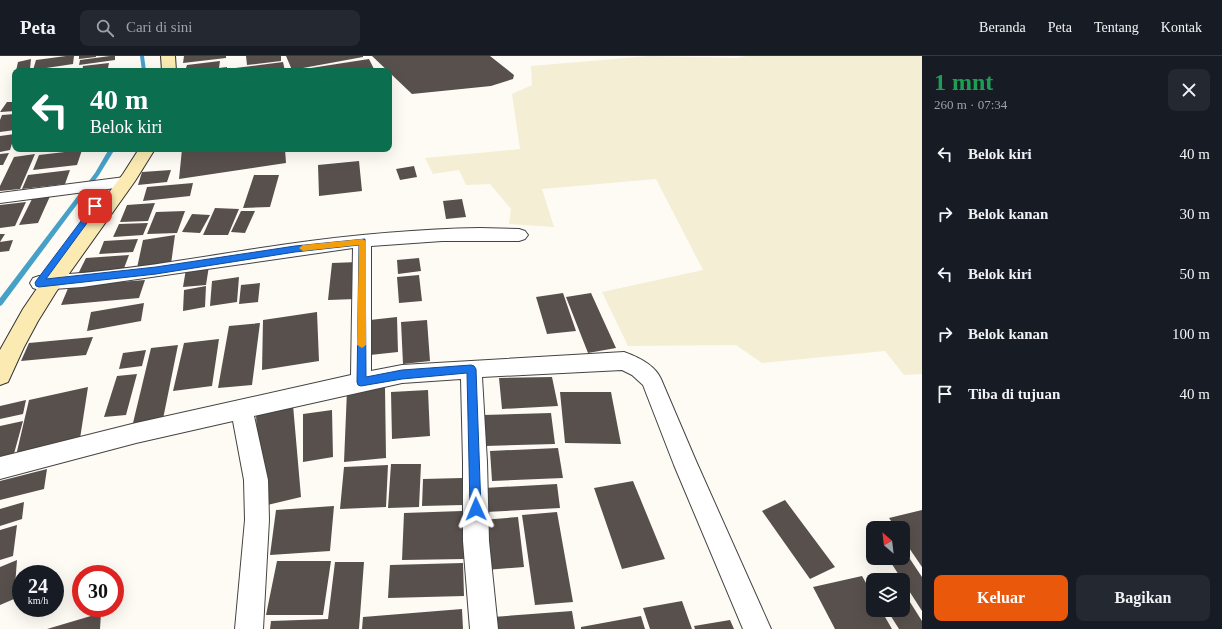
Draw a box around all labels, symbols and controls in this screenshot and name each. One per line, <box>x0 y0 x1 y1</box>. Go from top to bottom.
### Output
search box <box>80 10 360 46</box>
text: Peta <box>20 17 56 38</box>
icon: search <box>94 17 116 39</box>
text: Cari di sini <box>126 19 193 35</box>
text: Beranda <box>979 20 1026 35</box>
text: Peta <box>1048 20 1072 35</box>
text: Tentang <box>1094 20 1139 35</box>
text: Kontak <box>1161 20 1202 35</box>
text: 1 mnt <box>934 69 993 95</box>
button: close <box>1168 69 1210 111</box>
icon: left <box>24 84 76 136</box>
text: 40 m <box>90 84 148 115</box>
text: 260 m · 07:34 <box>934 97 1007 112</box>
text: Belok kiri <box>90 117 163 137</box>
icon: left <box>934 143 956 165</box>
text: Belok kiri <box>968 146 1032 162</box>
text: 40 m <box>1180 146 1210 162</box>
pin <box>78 189 112 223</box>
icon: arrive <box>84 195 106 217</box>
icon: right <box>934 203 956 225</box>
text: Belok kanan <box>968 206 1048 222</box>
text: 30 m <box>1180 206 1210 222</box>
icon: left <box>934 263 956 285</box>
text: Belok kiri <box>968 266 1032 282</box>
text: 50 m <box>1180 266 1210 282</box>
icon: right <box>934 323 956 345</box>
text: Belok kanan <box>968 326 1048 342</box>
text: 100 m <box>1172 326 1210 342</box>
icon: arrive <box>934 383 956 405</box>
text: Tiba di tujuan <box>968 386 1060 402</box>
text: 40 m <box>1180 386 1210 402</box>
position arrow <box>455 488 497 530</box>
north arrow <box>866 521 910 565</box>
map controls <box>866 521 910 617</box>
speed limit sign: 30 <box>72 565 124 617</box>
button: layers <box>866 573 910 617</box>
text: 24 <box>28 575 48 597</box>
button: Keluar <box>934 575 1068 621</box>
button: Bagikan <box>1076 575 1210 621</box>
text: km/h <box>28 595 48 606</box>

